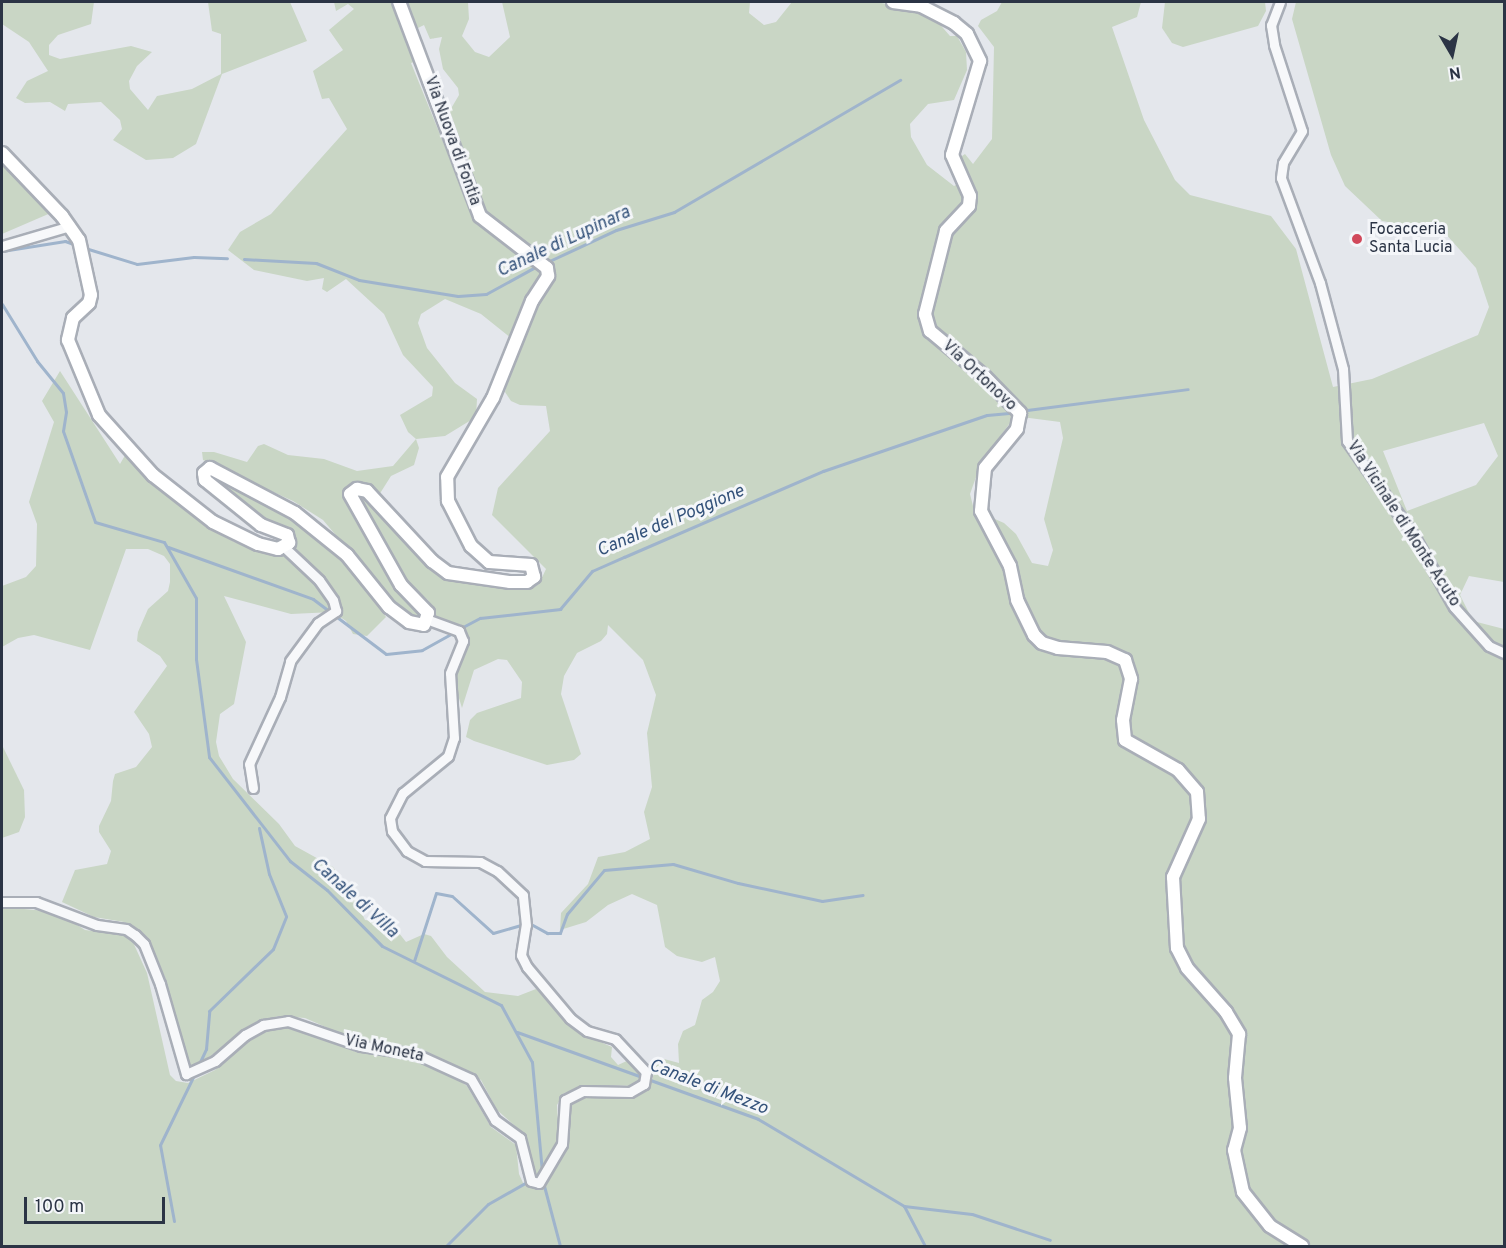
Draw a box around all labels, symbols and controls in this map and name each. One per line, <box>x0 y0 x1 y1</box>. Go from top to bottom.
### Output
north arrow <box>1422 24 1482 84</box>
text: N <box>1448 61 1462 83</box>
street label: Via Nuova di Fontia <box>420 74 484 208</box>
water label: Canale di Lupinara <box>494 203 634 283</box>
place label: Focacceria Santa Lucia <box>1369 220 1452 258</box>
marker: Focacceria Santa Lucia <box>1350 232 1364 246</box>
street label: Via Ortonovo <box>938 337 1020 415</box>
street label: Via Vicinale di Monte Acuto <box>1342 437 1464 611</box>
water label: Canale del Poggione <box>594 481 748 563</box>
water label: Canale di Villa <box>306 854 402 944</box>
street label: Via Moneta <box>343 1031 425 1067</box>
water label: Canale di Mezzo <box>646 1055 770 1121</box>
scale bar <box>27 1185 168 1223</box>
text: 100 m <box>35 1196 84 1219</box>

